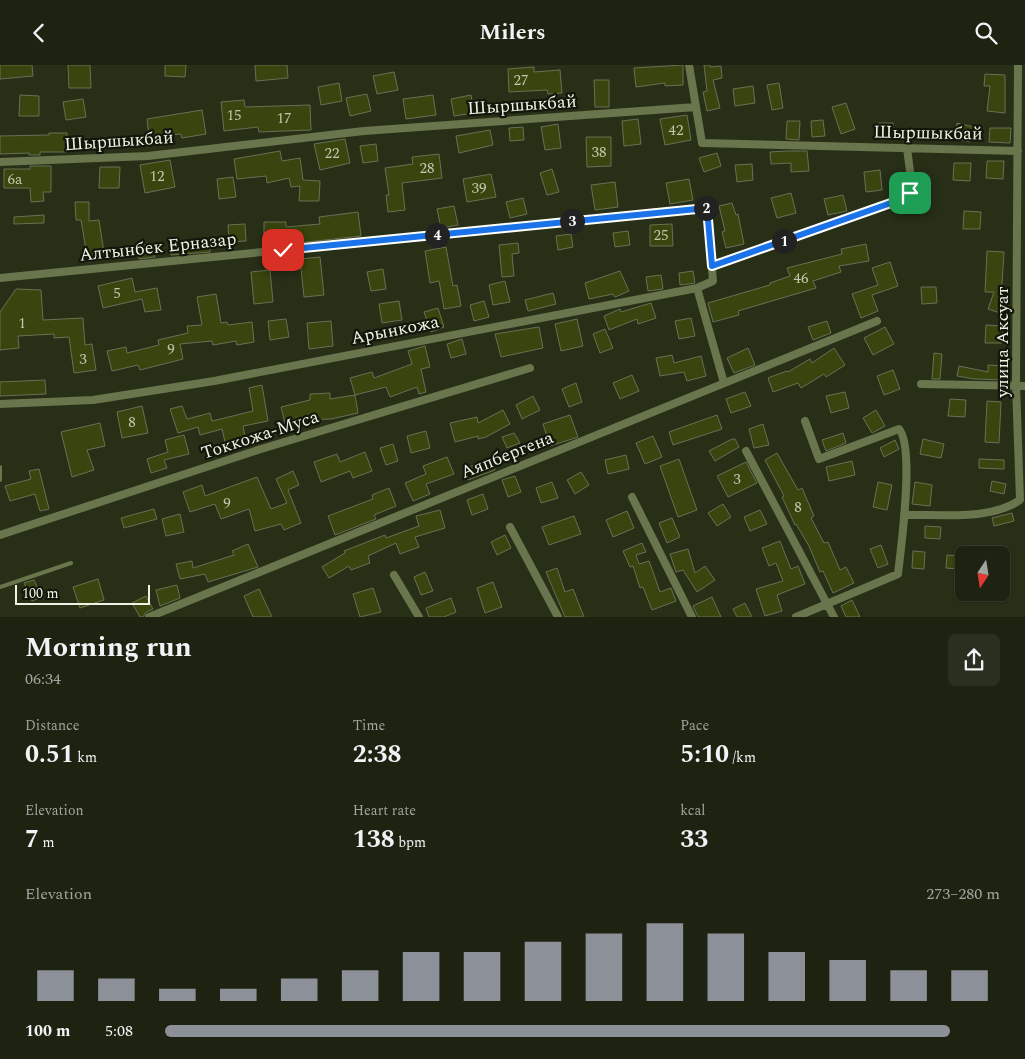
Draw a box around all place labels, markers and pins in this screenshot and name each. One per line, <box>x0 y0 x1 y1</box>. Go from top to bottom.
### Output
pin <box>889 172 931 214</box>
pin: 2 <box>694 195 718 221</box>
pin: 3 <box>560 209 584 233</box>
pin: 4 <box>424 223 450 247</box>
pin <box>262 229 304 271</box>
pin: 1 <box>772 229 796 253</box>

